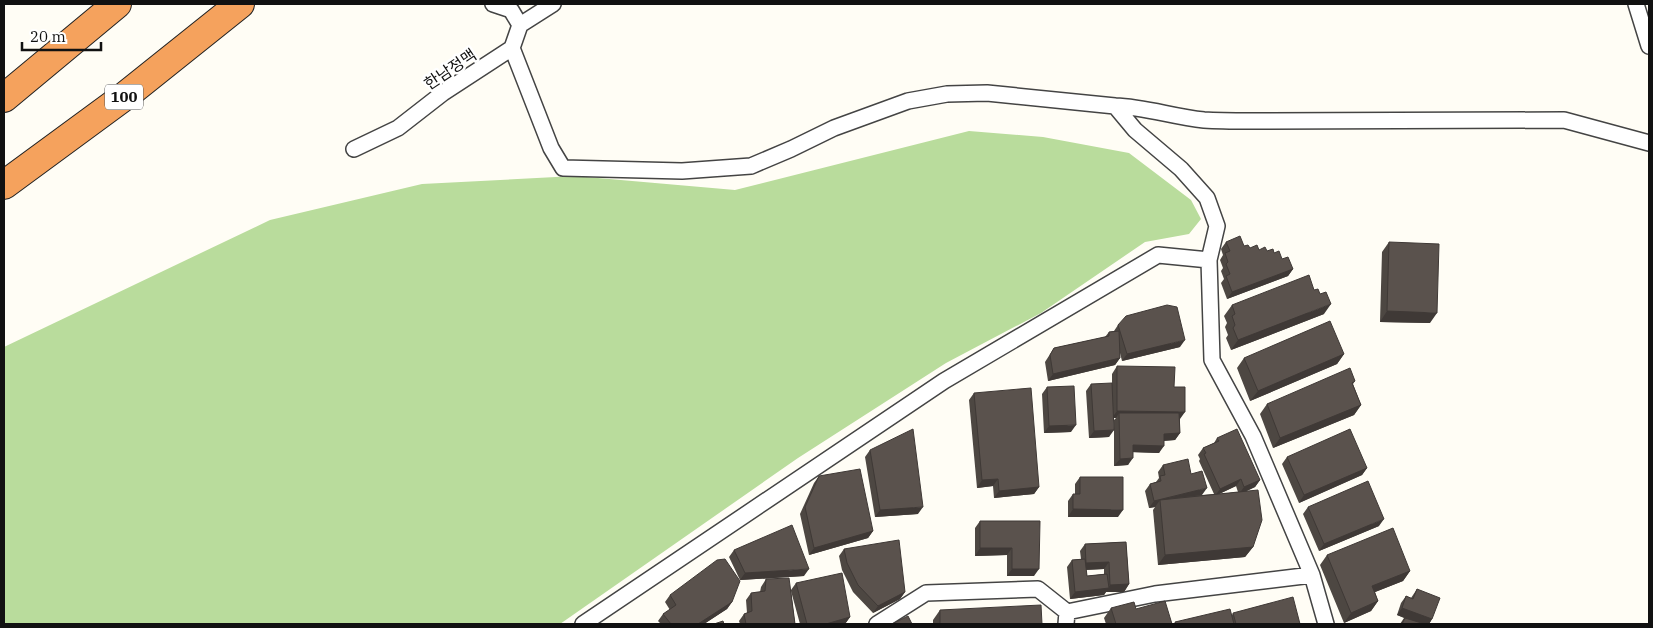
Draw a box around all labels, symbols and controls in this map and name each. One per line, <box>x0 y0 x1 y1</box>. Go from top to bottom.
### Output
scale bar <box>22 20 101 52</box>
text: 20 m <box>30 27 66 46</box>
street label: 한남정맥 <box>420 44 480 94</box>
road number: 100 <box>105 84 143 110</box>

